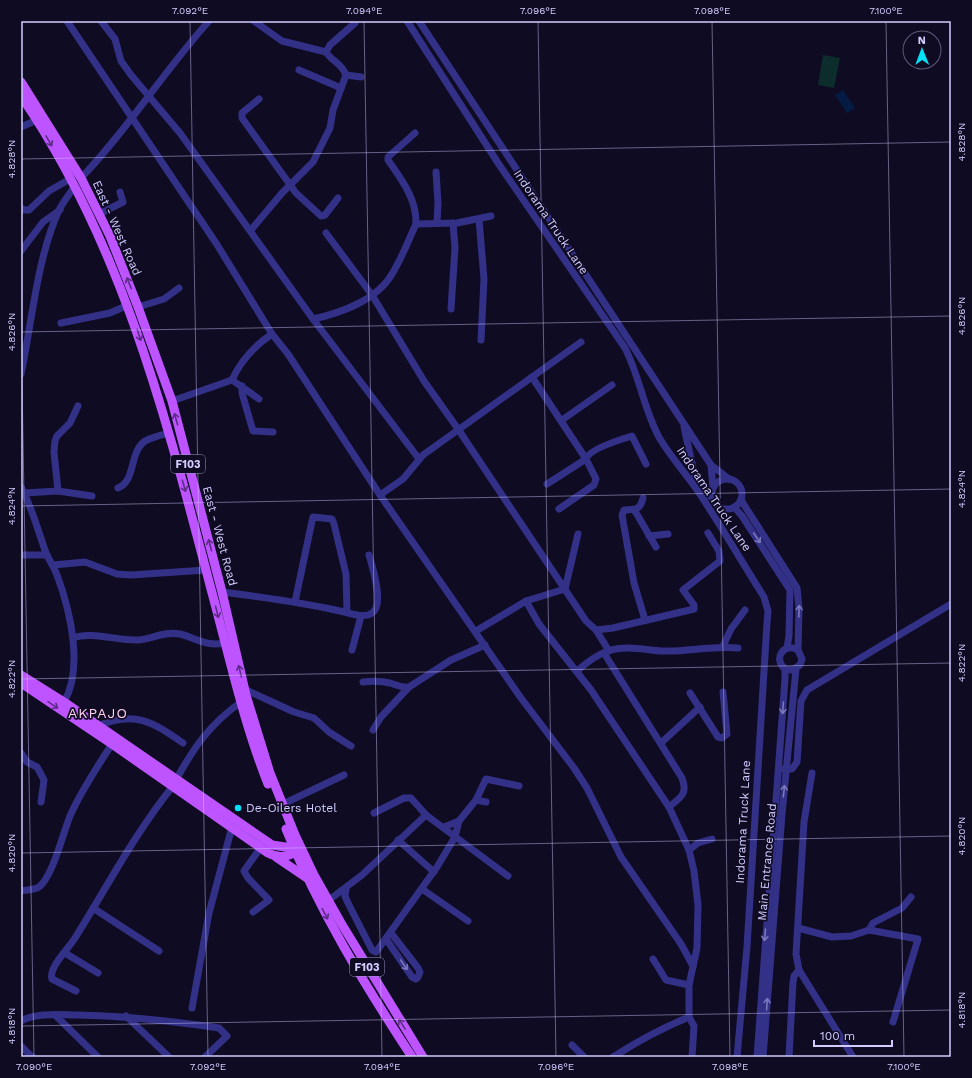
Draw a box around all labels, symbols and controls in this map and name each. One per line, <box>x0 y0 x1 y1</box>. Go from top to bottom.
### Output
text: 7.092°E <box>172 5 208 16</box>
text: 7.094°E <box>346 5 382 16</box>
text: 7.096°E <box>520 5 556 16</box>
text: 7.098°E <box>694 5 730 16</box>
text: 7.100°E <box>869 5 903 16</box>
north arrow <box>902 30 942 70</box>
text: N <box>918 34 926 47</box>
text: 4.828°N <box>956 123 967 161</box>
one-way arrow <box>46 135 54 147</box>
text: 4.828°N <box>6 140 17 178</box>
street label: Indorama Truck Lane <box>511 167 591 277</box>
street label: East - West Road <box>90 178 144 278</box>
one-way arrow <box>124 278 132 290</box>
text: 4.826°N <box>956 297 967 335</box>
text: 4.826°N <box>6 313 17 351</box>
one-way arrow <box>135 329 143 341</box>
one-way arrow <box>172 413 180 426</box>
street label: Indorama Truck Lane <box>674 444 754 554</box>
road number: F103 <box>171 455 205 473</box>
text: 4.824°N <box>956 470 967 508</box>
one-way arrow <box>181 479 188 492</box>
street label: East - West Road <box>200 485 240 587</box>
text: 4.824°N <box>6 487 17 525</box>
one-way arrow <box>753 532 761 543</box>
one-way arrow <box>206 539 213 552</box>
one-way arrow <box>214 605 221 618</box>
one-way arrow <box>795 605 802 618</box>
text: 4.822°N <box>956 644 967 682</box>
text: 4.822°N <box>6 660 17 698</box>
one-way arrow <box>236 665 244 678</box>
one-way arrow <box>48 701 59 709</box>
one-way arrow <box>779 701 786 714</box>
district label: AKPAJO <box>68 705 128 721</box>
street label: Indorama Truck Lane <box>733 760 753 884</box>
one-way arrow <box>780 785 788 798</box>
place label: De-Oilers Hotel <box>246 801 337 815</box>
marker: De-Oilers Hotel <box>233 803 243 813</box>
street label: Main Entrance Road <box>755 803 779 921</box>
text: 4.820°N <box>956 817 967 855</box>
text: 4.820°N <box>6 834 17 872</box>
one-way arrow <box>322 908 330 920</box>
one-way arrow <box>761 928 768 941</box>
road number: F103 <box>350 958 384 976</box>
one-way arrow <box>400 959 408 970</box>
text: 4.818°N <box>956 992 967 1028</box>
one-way arrow <box>764 998 771 1011</box>
text: 4.818°N <box>6 1008 17 1044</box>
one-way arrow <box>398 1018 406 1030</box>
scale bar <box>814 1022 892 1048</box>
text: 100 m <box>820 1029 855 1043</box>
text: 7.090°E <box>16 1061 52 1072</box>
text: 7.092°E <box>190 1061 226 1072</box>
text: 7.094°E <box>364 1061 400 1072</box>
text: 7.096°E <box>538 1061 574 1072</box>
text: 7.098°E <box>712 1061 748 1072</box>
text: 7.100°E <box>887 1061 921 1072</box>

